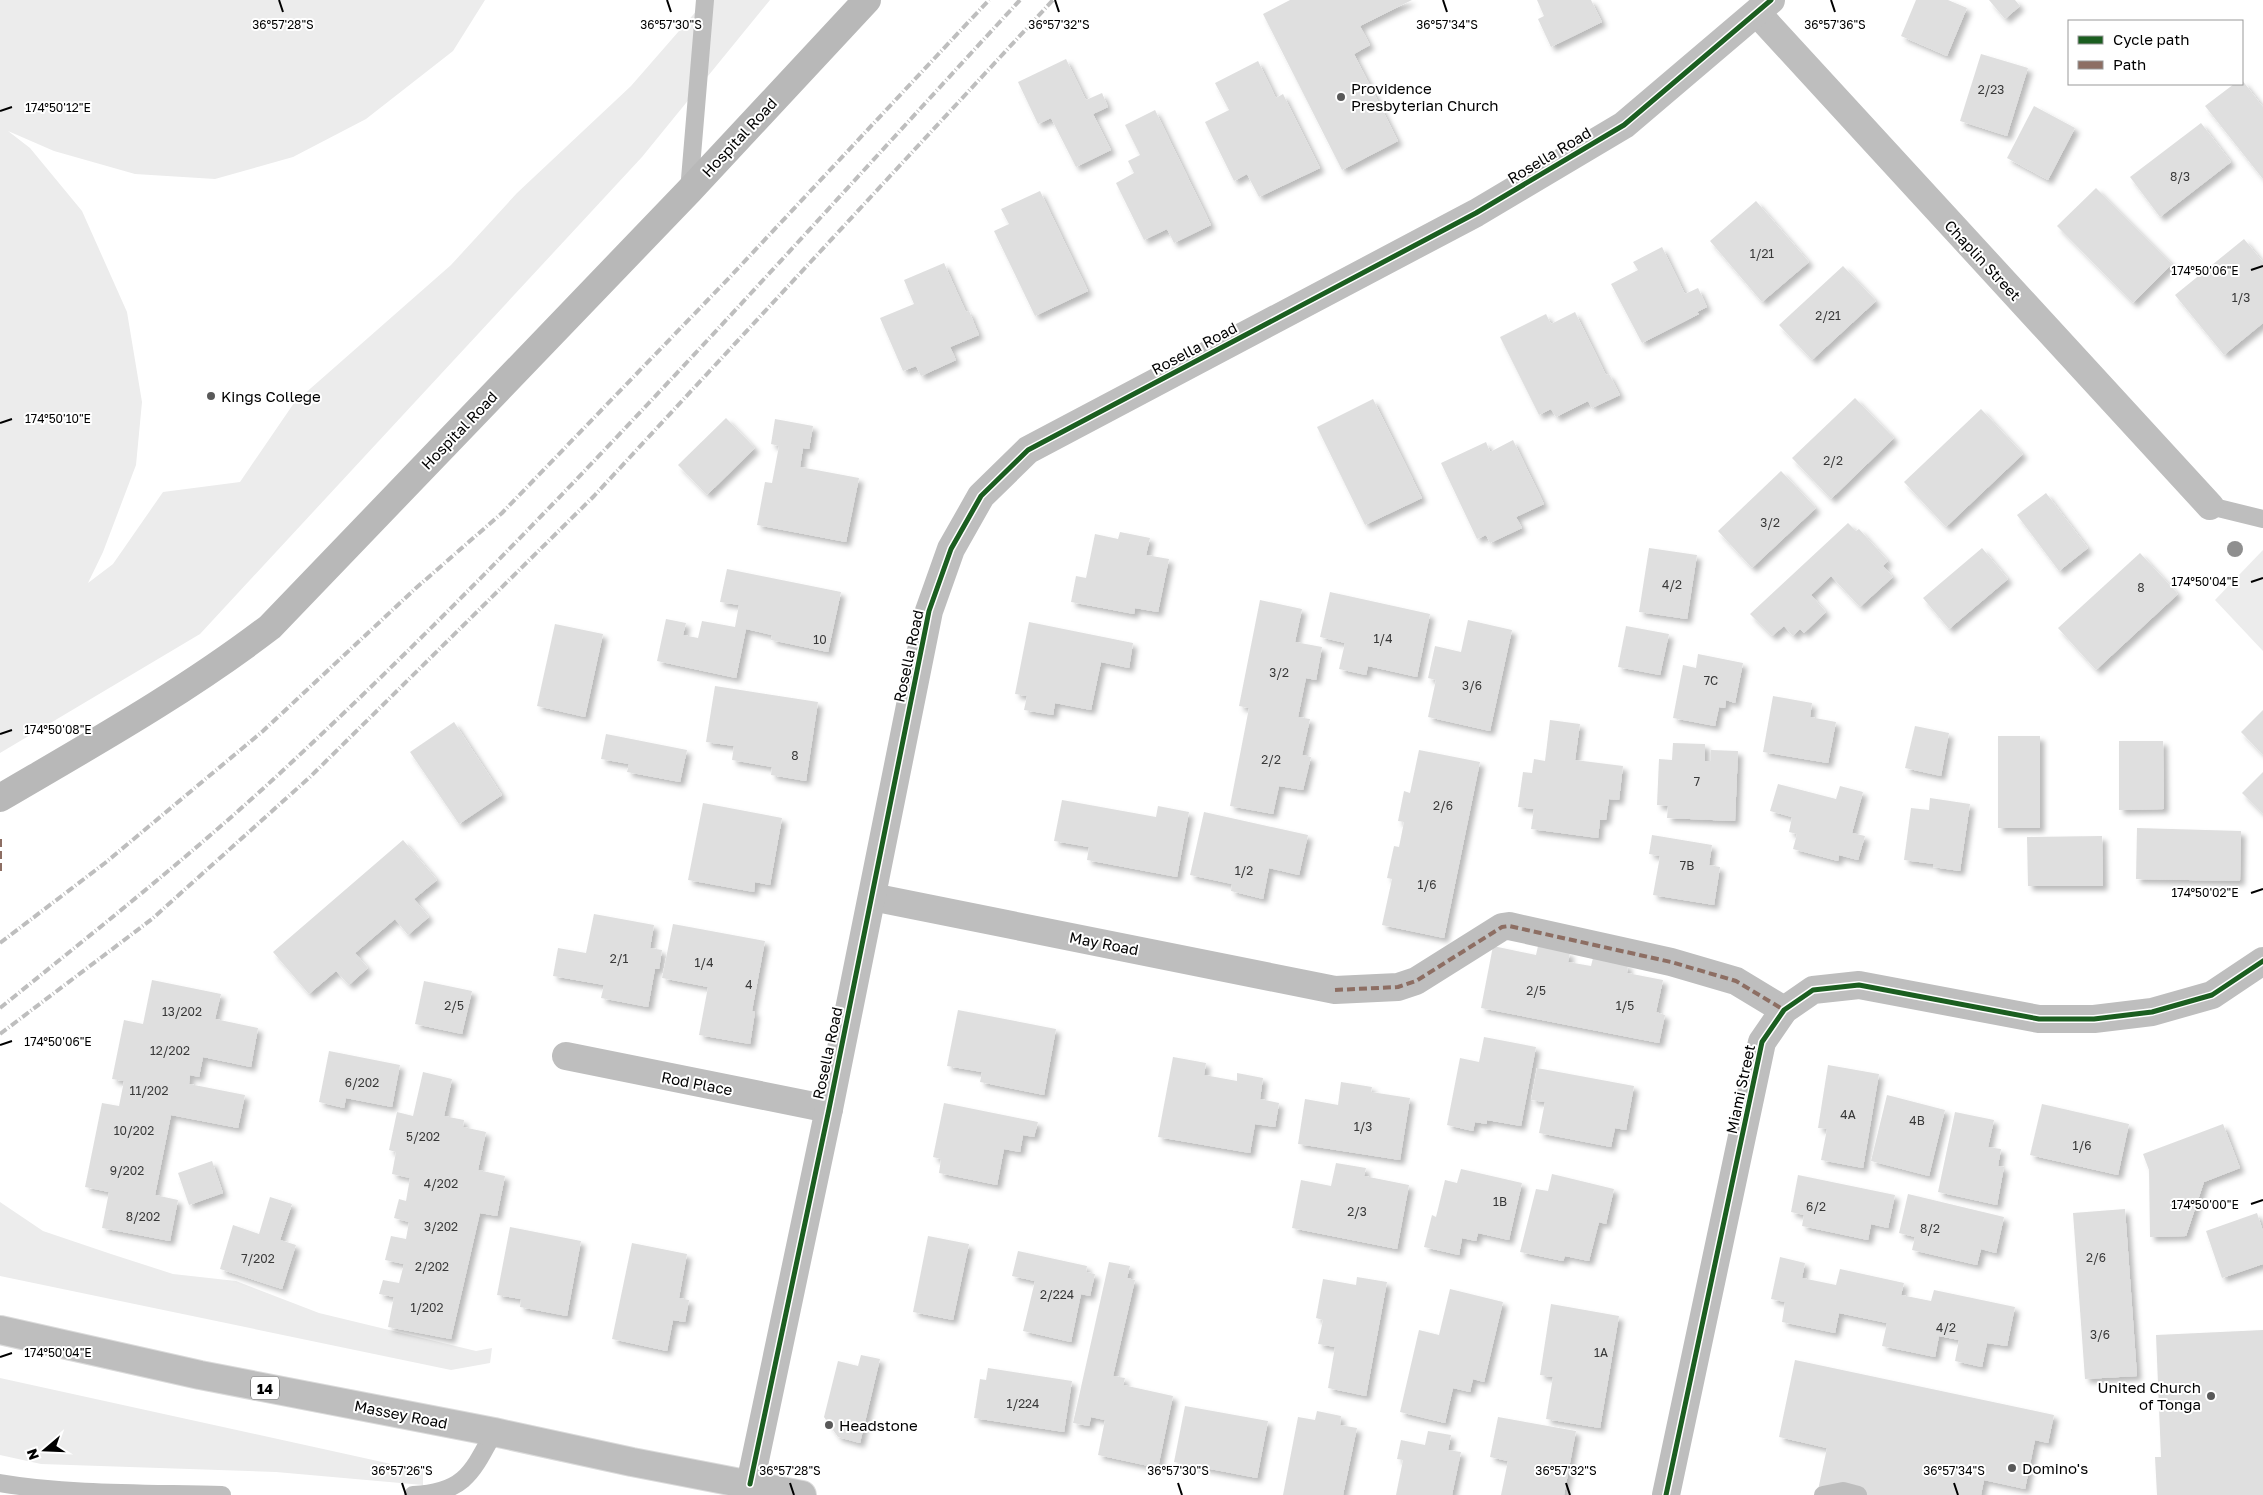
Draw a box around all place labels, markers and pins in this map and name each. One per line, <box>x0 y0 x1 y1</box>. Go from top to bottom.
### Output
place label: Providence Presbyterian Church <box>1351 79 1499 114</box>
marker: Providence Presbyterian Church <box>1335 91 1347 103</box>
place label: Kings College <box>221 387 321 405</box>
marker: Kings College <box>205 390 217 402</box>
place label: United Church of Tonga <box>2098 1378 2201 1413</box>
marker: United Church of Tonga <box>2205 1390 2217 1402</box>
place label: Headstone <box>839 1416 918 1434</box>
marker: Headstone <box>823 1419 835 1431</box>
place label: Domino's <box>2022 1459 2088 1477</box>
marker: Domino's <box>2006 1462 2018 1474</box>

